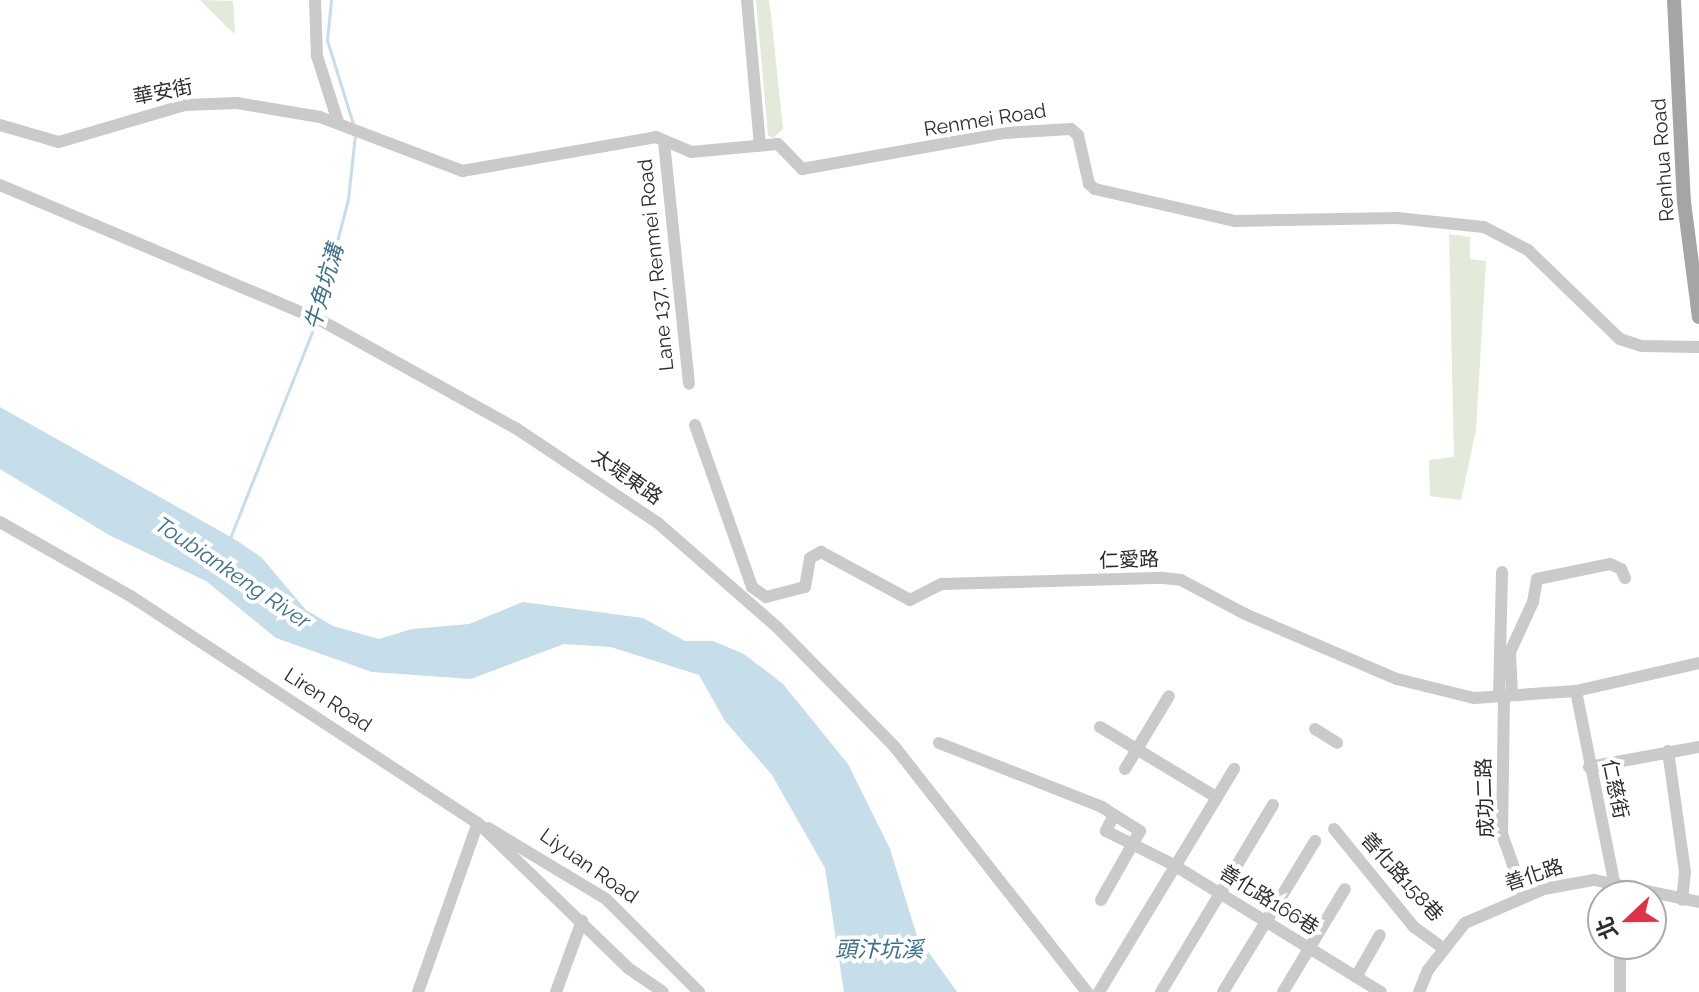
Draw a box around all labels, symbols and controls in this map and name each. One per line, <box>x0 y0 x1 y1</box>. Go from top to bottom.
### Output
street label: 華安街 <box>131 74 195 110</box>
street label: Renhua Road <box>1647 97 1679 223</box>
street label: Renmei Road <box>922 98 1048 142</box>
street label: Lane 137, Renmei Road <box>633 158 679 372</box>
water label: 牛角坑溝 <box>299 241 349 333</box>
street label: 太堤東路 <box>587 444 667 510</box>
water label: Toubiankeng River <box>150 511 316 635</box>
street label: 仁愛路 <box>1099 547 1159 573</box>
street label: Liren Road <box>280 663 376 737</box>
street label: 仁慈街 <box>1597 757 1633 821</box>
street label: 成功二路 <box>1472 758 1498 838</box>
street label: Liyuan Road <box>535 823 643 909</box>
street label: 善化路158巷 <box>1356 828 1448 926</box>
street label: 善化路 <box>1502 854 1566 896</box>
street label: 善化路166巷 <box>1215 860 1323 940</box>
north arrow <box>1587 880 1667 960</box>
text: 北 <box>1590 913 1623 943</box>
water label: 頭汴坑溪 <box>835 937 923 963</box>

